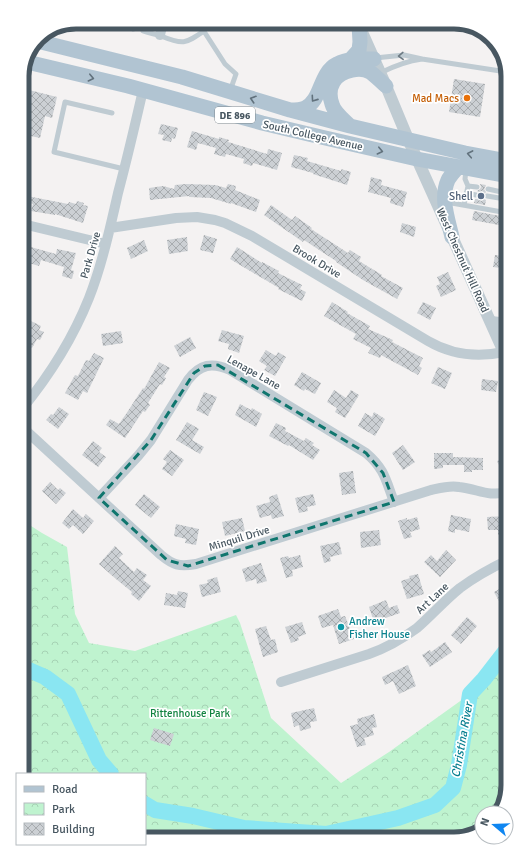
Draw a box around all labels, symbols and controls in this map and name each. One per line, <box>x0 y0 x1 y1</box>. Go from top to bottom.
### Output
one-way arrow <box>398 52 404 60</box>
one-way arrow <box>88 73 94 81</box>
place label: Mad Macs <box>412 92 459 105</box>
marker: Mad Macs <box>462 93 472 103</box>
one-way arrow <box>249 95 256 103</box>
one-way arrow <box>311 95 319 102</box>
road number: DE 896 <box>215 107 255 123</box>
street label: South College Avenue <box>262 118 364 153</box>
one-way arrow <box>377 146 383 154</box>
one-way arrow <box>467 150 473 158</box>
place label: Shell <box>449 190 473 203</box>
marker: Shell <box>476 191 486 201</box>
street label: West Chestnut Hill Road <box>434 206 492 315</box>
street label: Park Drive <box>78 230 103 280</box>
street label: Brook Drive <box>290 242 343 281</box>
street label: Lenape Lane <box>225 352 283 392</box>
street label: Minquil Drive <box>207 523 271 554</box>
street label: Art Lane <box>413 580 451 617</box>
place label: Andrew Fisher House <box>349 615 410 641</box>
marker: Andrew Fisher House <box>336 622 346 632</box>
water label: Christina River <box>449 700 477 779</box>
park label: Rittenhouse Park <box>150 707 231 720</box>
legend <box>16 773 146 845</box>
text: Road <box>52 782 78 797</box>
text: Park <box>52 802 75 817</box>
north arrow <box>474 805 514 845</box>
text: N <box>478 816 492 828</box>
text: Building <box>52 822 95 837</box>

